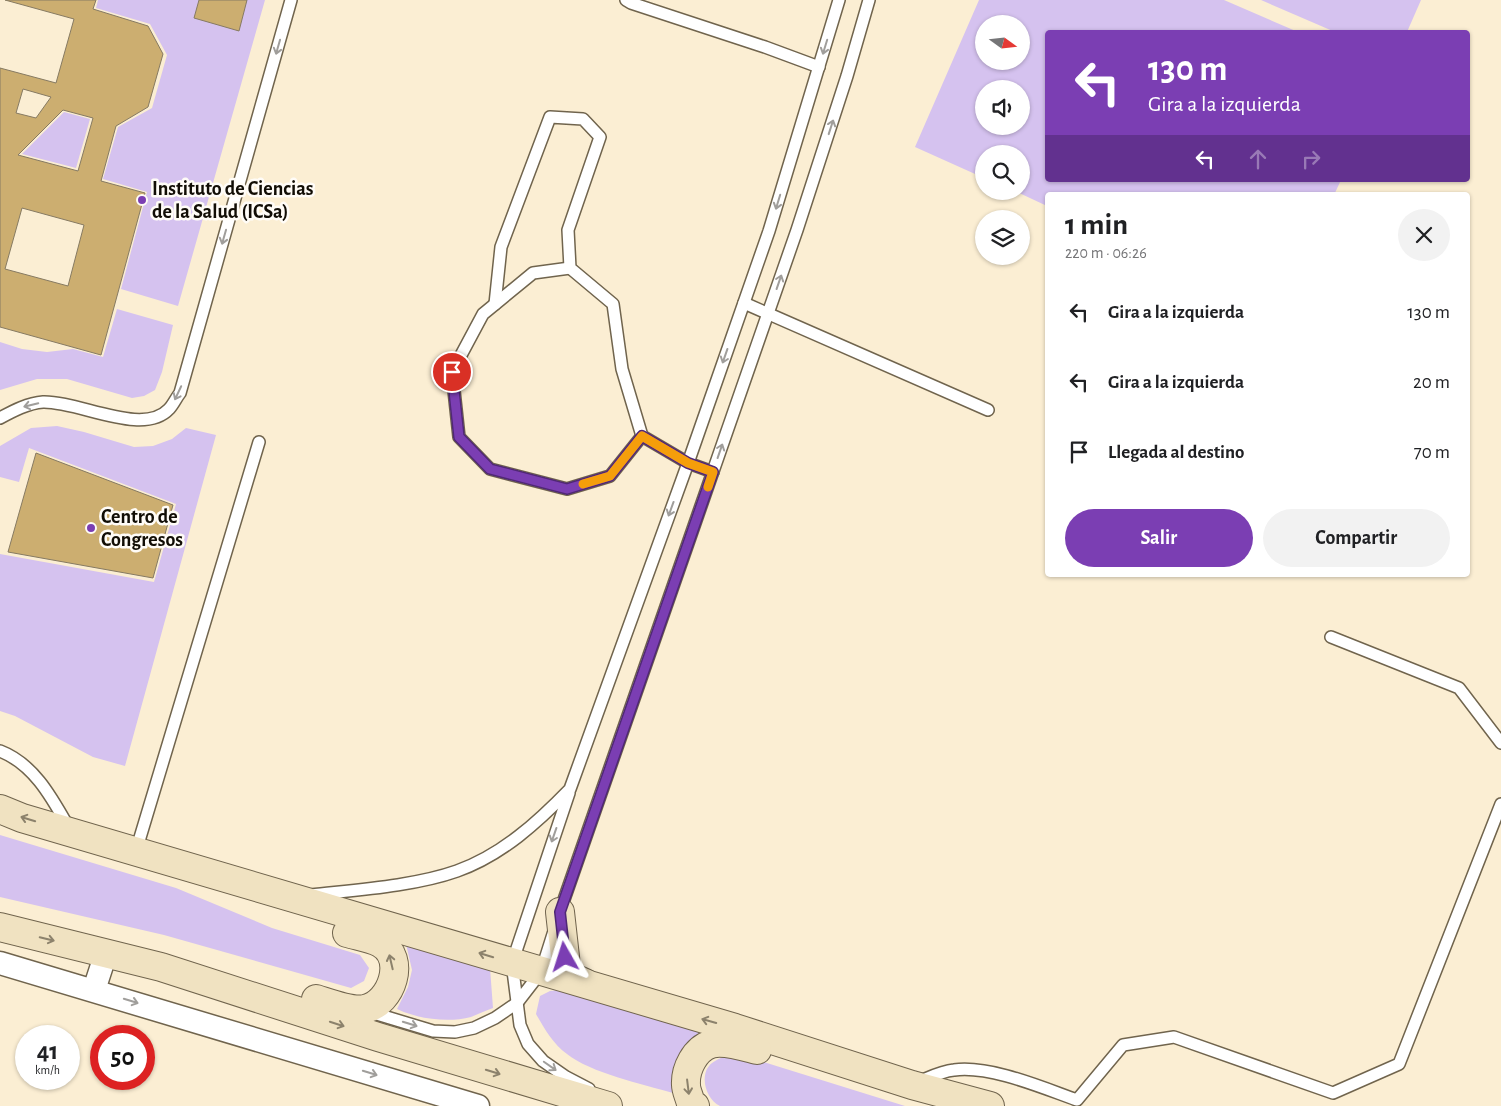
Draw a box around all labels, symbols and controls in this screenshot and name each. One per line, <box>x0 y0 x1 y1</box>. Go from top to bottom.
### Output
north arrow <box>975 15 1030 70</box>
map controls <box>975 15 1030 265</box>
one-way arrow <box>272 38 282 54</box>
one-way arrow <box>819 38 829 54</box>
icon: left <box>1065 50 1130 115</box>
text: 130 m <box>1148 52 1227 87</box>
button: sound <box>975 80 1030 135</box>
text: Gira a la izquierda <box>1148 93 1301 115</box>
one-way arrow <box>826 120 836 136</box>
button: search <box>975 145 1030 200</box>
icon: left <box>1191 145 1219 173</box>
icon: ahead <box>1244 145 1272 173</box>
icon: right <box>1297 145 1325 173</box>
place label: Instituto de Ciencias de la Salud (ICSa) <box>152 179 314 222</box>
marker: Instituto de Ciencias de la Salud (ICSa) <box>136 194 148 206</box>
one-way arrow <box>772 194 782 210</box>
button: close <box>1398 209 1450 261</box>
button: layers <box>975 210 1030 265</box>
text: 1 min <box>1065 210 1128 240</box>
one-way arrow <box>219 229 228 245</box>
text: 220 m · 06:26 <box>1065 245 1147 261</box>
one-way arrow <box>775 274 785 290</box>
icon: left <box>1065 298 1093 326</box>
text: Gira a la izquierda <box>1108 303 1244 322</box>
text: 130 m <box>1407 303 1450 322</box>
one-way arrow <box>720 348 729 363</box>
pin <box>431 351 473 393</box>
icon: arrive <box>438 358 466 386</box>
icon: left <box>1065 368 1093 396</box>
text: Gira a la izquierda <box>1108 373 1244 392</box>
text: 20 m <box>1413 373 1450 392</box>
one-way arrow <box>173 385 183 400</box>
one-way arrow <box>24 401 40 410</box>
icon: arrive <box>1065 438 1093 466</box>
text: Llegada al destino <box>1108 443 1245 462</box>
text: 70 m <box>1414 443 1450 462</box>
one-way arrow <box>716 444 725 460</box>
one-way arrow <box>666 501 675 517</box>
place label: Centro de Congresos <box>101 507 183 550</box>
button: Salir <box>1065 509 1253 567</box>
button: Compartir <box>1263 509 1450 567</box>
marker: Centro de Congresos <box>85 522 97 534</box>
one-way arrow <box>20 814 36 824</box>
one-way arrow <box>549 827 559 843</box>
position arrow <box>538 930 590 982</box>
one-way arrow <box>39 934 55 944</box>
one-way arrow <box>478 950 494 960</box>
one-way arrow <box>386 954 396 970</box>
one-way arrow <box>122 997 138 1007</box>
one-way arrow <box>701 1015 717 1025</box>
one-way arrow <box>329 1020 345 1029</box>
one-way arrow <box>402 1020 418 1030</box>
speed limit sign: 50 <box>90 1025 155 1090</box>
text: 41 <box>37 1039 58 1064</box>
one-way arrow <box>543 1061 557 1071</box>
text: km/h <box>35 1064 60 1076</box>
one-way arrow <box>484 1068 500 1078</box>
one-way arrow <box>362 1069 378 1079</box>
one-way arrow <box>683 1079 693 1095</box>

